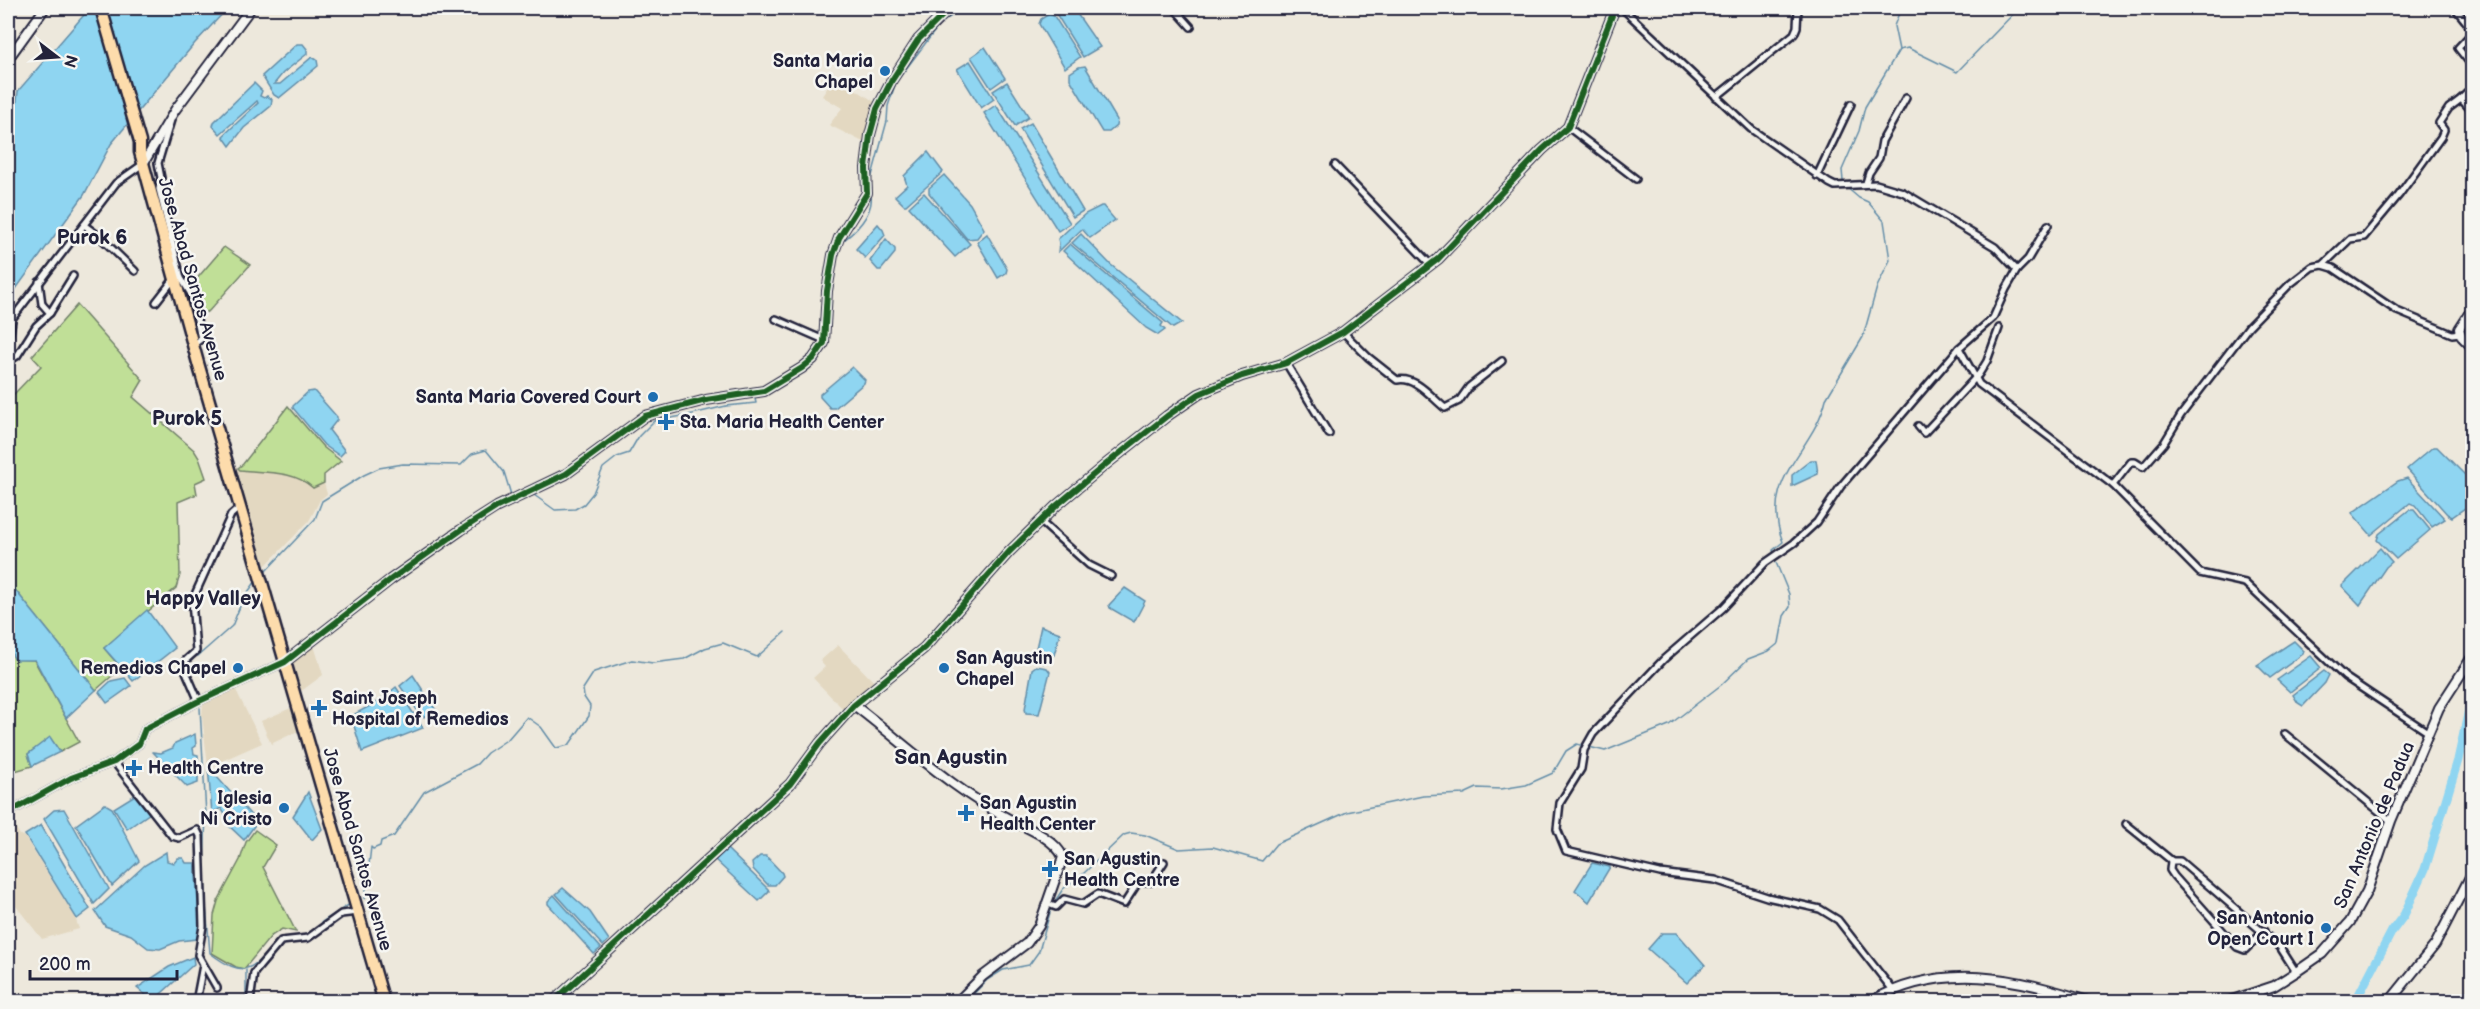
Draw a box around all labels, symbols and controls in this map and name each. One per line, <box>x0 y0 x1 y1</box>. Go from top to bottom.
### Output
north arrow <box>27 27 87 87</box>
place label: Santa Maria Chapel <box>773 51 873 93</box>
text: N <box>59 52 81 69</box>
marker: Santa Maria Chapel <box>878 64 892 78</box>
street label: Jose Abad Santos Avenue <box>153 175 232 383</box>
district label: Purok 6 <box>57 226 127 250</box>
place label: Santa Maria Covered Court <box>416 387 641 408</box>
marker: Santa Maria Covered Court <box>646 390 660 404</box>
district label: Purok 5 <box>152 407 222 431</box>
place label: Sta. Maria Health Center <box>680 412 885 433</box>
marker: Sta. Maria Health Center <box>657 413 675 431</box>
district label: Happy Valley <box>145 587 261 611</box>
place label: San Agustin Chapel <box>956 648 1053 690</box>
place label: Remedios Chapel <box>81 658 226 679</box>
marker: Remedios Chapel <box>231 661 245 675</box>
marker: San Agustin Chapel <box>937 661 951 675</box>
place label: Saint Joseph Hospital of Remedios <box>332 688 509 730</box>
marker: Saint Joseph Hospital of Remedios <box>310 699 328 717</box>
street label: San Antonio de Padua <box>2330 739 2419 912</box>
street label: Jose Abad Santos Avenue <box>318 745 397 953</box>
district label: San Agustin <box>895 745 1007 770</box>
place label: Health Centre <box>148 758 264 779</box>
marker: Health Centre <box>125 759 143 777</box>
place label: Iglesia Ni Cristo <box>200 788 272 830</box>
place label: San Agustin Health Center <box>980 793 1096 835</box>
marker: Iglesia Ni Cristo <box>277 801 291 815</box>
marker: San Agustin Health Center <box>957 804 975 822</box>
place label: San Agustin Health Centre <box>1064 849 1180 891</box>
marker: San Agustin Health Centre <box>1041 860 1059 878</box>
place label: San Antonio Open Court I <box>2208 908 2314 950</box>
marker: San Antonio Open Court I <box>2319 921 2333 935</box>
scale bar <box>30 943 177 981</box>
text: 200 m <box>39 954 91 975</box>

